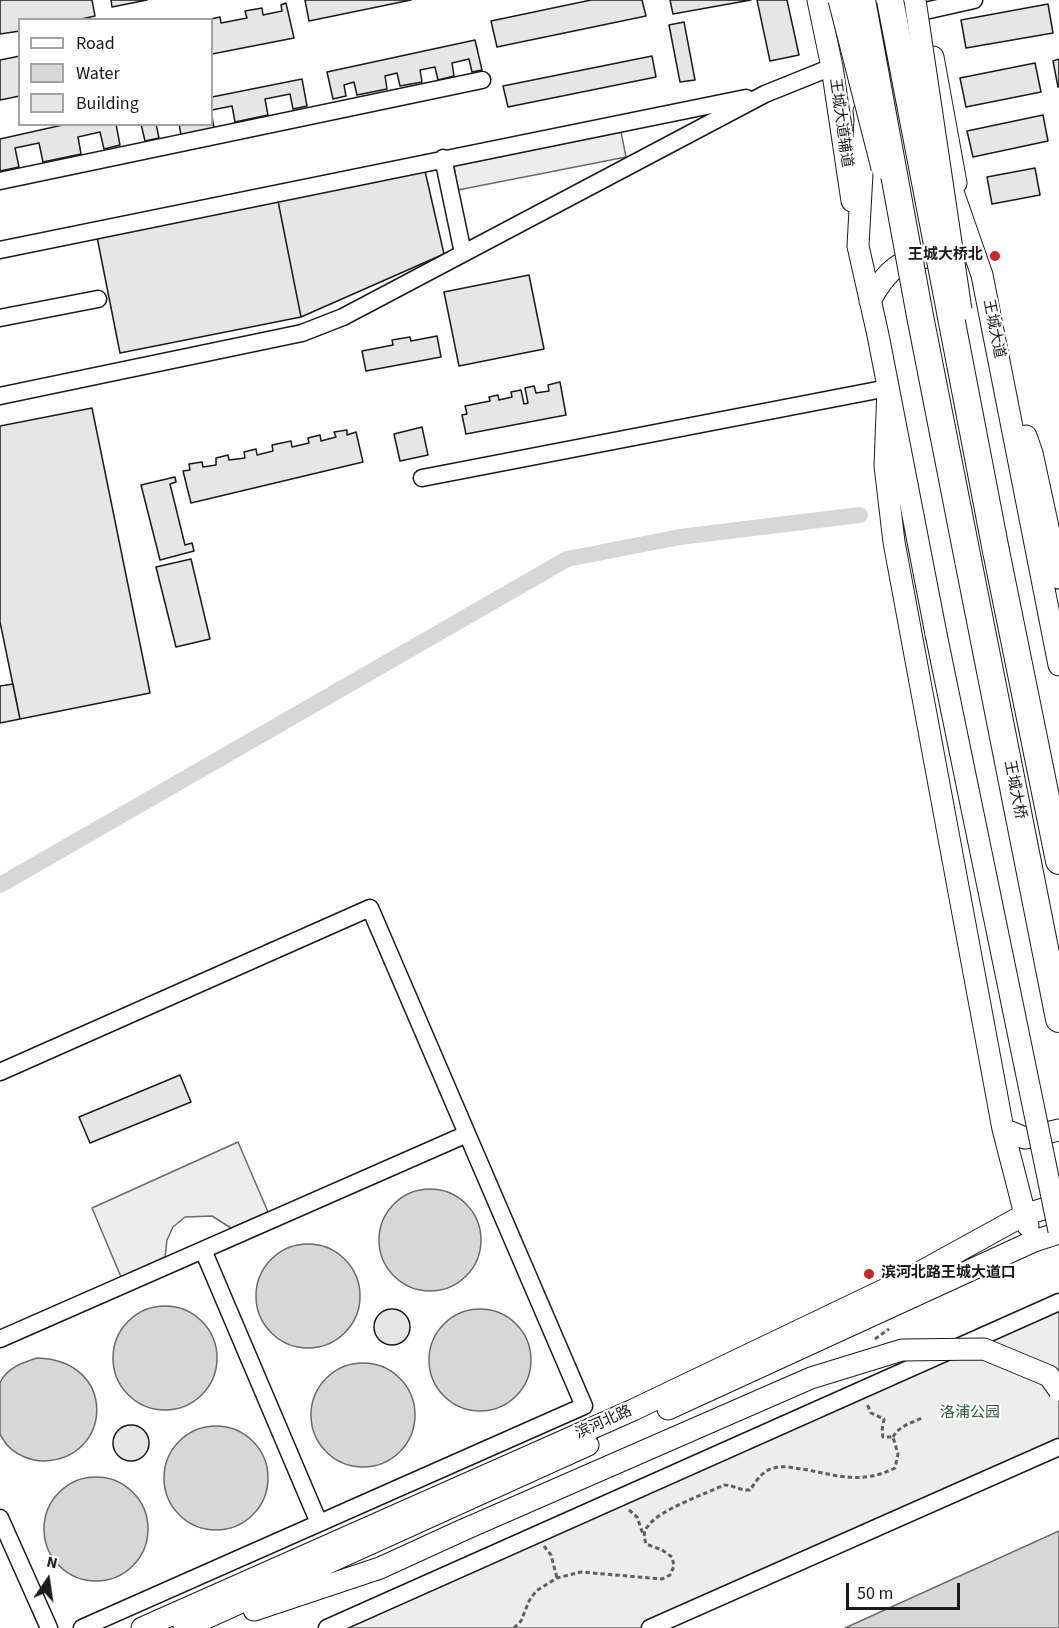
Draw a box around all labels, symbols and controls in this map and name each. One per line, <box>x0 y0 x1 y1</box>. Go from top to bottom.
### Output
legend <box>18 18 213 126</box>
text: Road <box>76 31 115 56</box>
text: Water <box>76 61 120 86</box>
street label: 王城大道辅道 <box>825 77 855 169</box>
text: Building <box>76 91 139 116</box>
place label: 王城大桥北 <box>908 247 983 265</box>
marker: 王城大桥北 <box>988 249 1002 263</box>
street label: 王城大道 <box>978 298 1008 360</box>
street label: 王城大桥 <box>999 759 1029 821</box>
place label: 滨河北路王城大道口 <box>881 1265 1016 1283</box>
marker: 滨河北路王城大道口 <box>862 1267 876 1281</box>
street label: 滨河北路 <box>573 1403 635 1443</box>
park label: 洛浦公园 <box>940 1405 1000 1423</box>
north arrow <box>18 1550 78 1610</box>
text: N <box>44 1551 60 1574</box>
scale bar <box>849 1571 963 1609</box>
text: 50 m <box>857 1581 893 1606</box>

